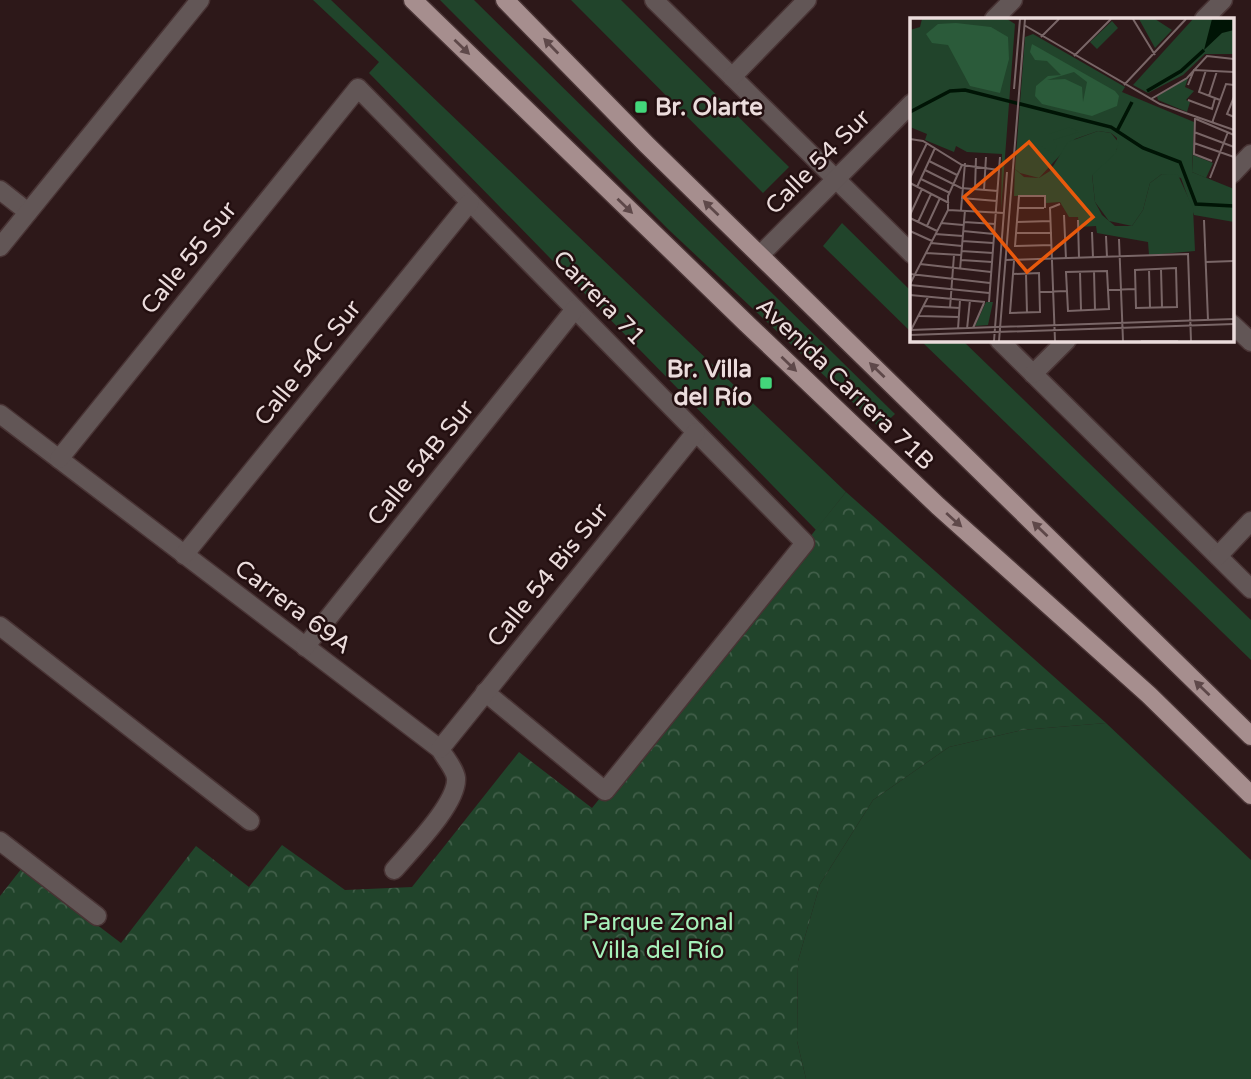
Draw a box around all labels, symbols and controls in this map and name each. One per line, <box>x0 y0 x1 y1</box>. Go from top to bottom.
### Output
inset map <box>910 18 1234 341</box>
one-way arrow <box>542 38 559 55</box>
one-way arrow <box>453 39 470 55</box>
place label: Br. Olarte <box>655 93 763 122</box>
marker: Br. Olarte <box>633 99 649 115</box>
street label: Calle 54 Sur <box>759 103 877 221</box>
street label: Calle 55 Sur <box>135 195 244 320</box>
one-way arrow <box>616 197 633 213</box>
one-way arrow <box>703 200 720 216</box>
street label: Carrera 71 <box>547 244 651 352</box>
street label: Avenida Carrera 71B <box>750 292 940 476</box>
street label: Calle 54C Sur <box>248 294 368 432</box>
place label: Br. Villa del Río <box>667 355 752 412</box>
one-way arrow <box>780 355 797 371</box>
one-way arrow <box>869 362 885 378</box>
marker: Br. Villa del Río <box>758 375 774 391</box>
street label: Calle 54B Sur <box>361 394 481 532</box>
street label: Calle 54 Bis Sur <box>481 497 615 653</box>
one-way arrow <box>945 512 963 528</box>
one-way arrow <box>1031 521 1048 538</box>
street label: Carrera 69A <box>229 554 357 660</box>
one-way arrow <box>1194 681 1211 697</box>
park label: Parque Zonal Villa del Río <box>582 908 734 965</box>

